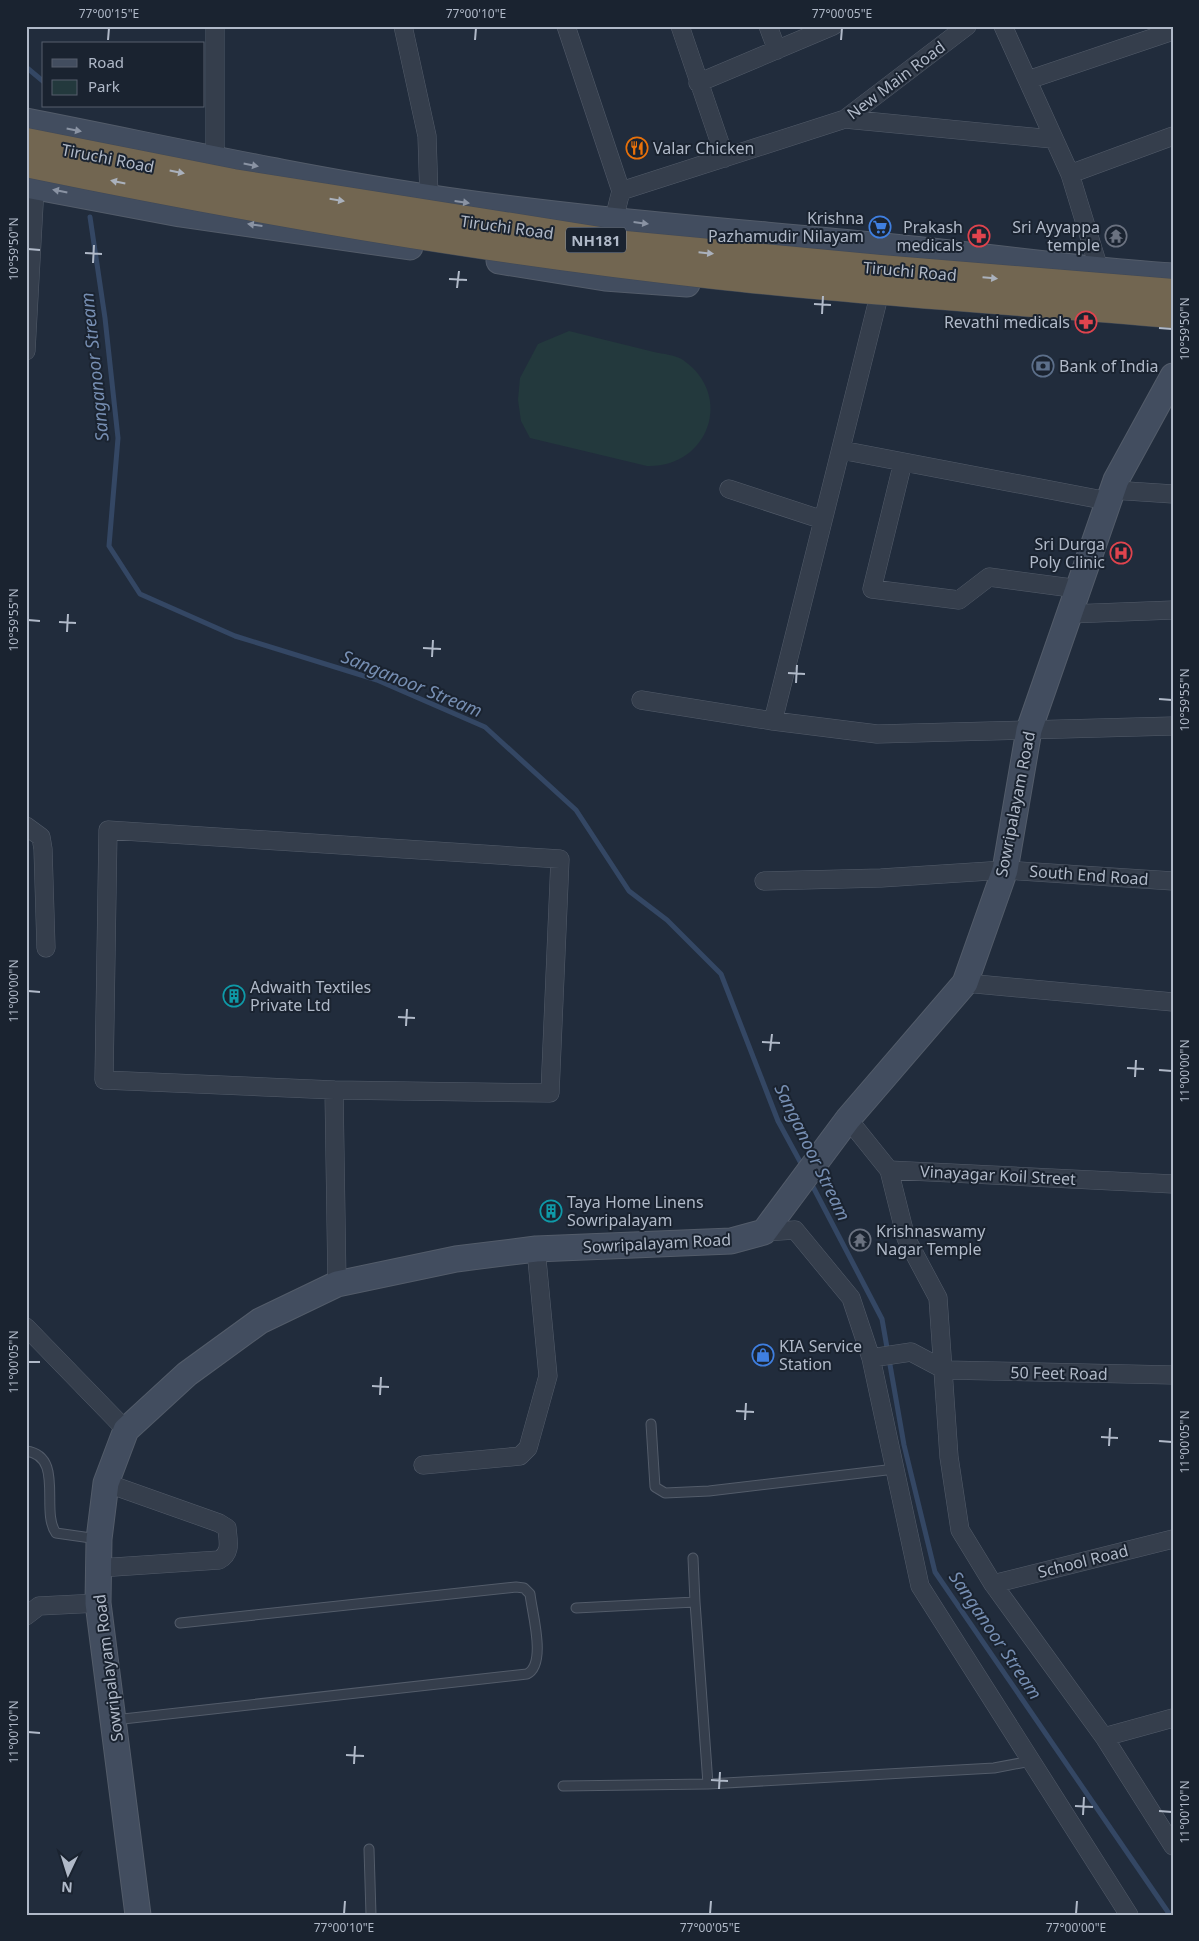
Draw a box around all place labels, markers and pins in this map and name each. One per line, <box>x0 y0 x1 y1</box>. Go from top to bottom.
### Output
restaurant icon: Valar Chicken <box>625 136 649 160</box>
place label: Valar Chicken <box>653 137 754 159</box>
place label: Krishna Pazhamudir Nilayam <box>708 207 864 247</box>
supermarket icon: Krishna Pazhamudir Nilayam <box>868 215 892 239</box>
place label: Prakash medicals <box>897 216 963 256</box>
place label: Sri Ayyappa temple <box>1012 216 1100 256</box>
pharmacy icon: Prakash medicals <box>967 224 991 248</box>
temple icon: Sri Ayyappa temple <box>1104 224 1128 248</box>
pharmacy icon: Revathi medicals <box>1074 310 1098 334</box>
place label: Revathi medicals <box>944 311 1070 333</box>
bank icon: Bank of India <box>1031 354 1055 378</box>
place label: Bank of India <box>1059 355 1159 377</box>
place label: Sri Durga Poly Clinic <box>1029 533 1105 573</box>
hospital icon: Sri Durga Poly Clinic <box>1109 541 1133 565</box>
place label: Adwaith Textiles Private Ltd <box>250 976 371 1016</box>
building icon: Adwaith Textiles Private Ltd <box>222 984 246 1008</box>
place label: Taya Home Linens Sowripalayam <box>567 1191 704 1231</box>
building icon: Taya Home Linens Sowripalayam <box>539 1199 563 1223</box>
place label: Krishnaswamy Nagar Temple <box>876 1220 986 1260</box>
temple icon: Krishnaswamy Nagar Temple <box>848 1228 872 1252</box>
place label: KIA Service Station <box>779 1335 862 1375</box>
shop icon: KIA Service Station <box>751 1343 775 1367</box>

